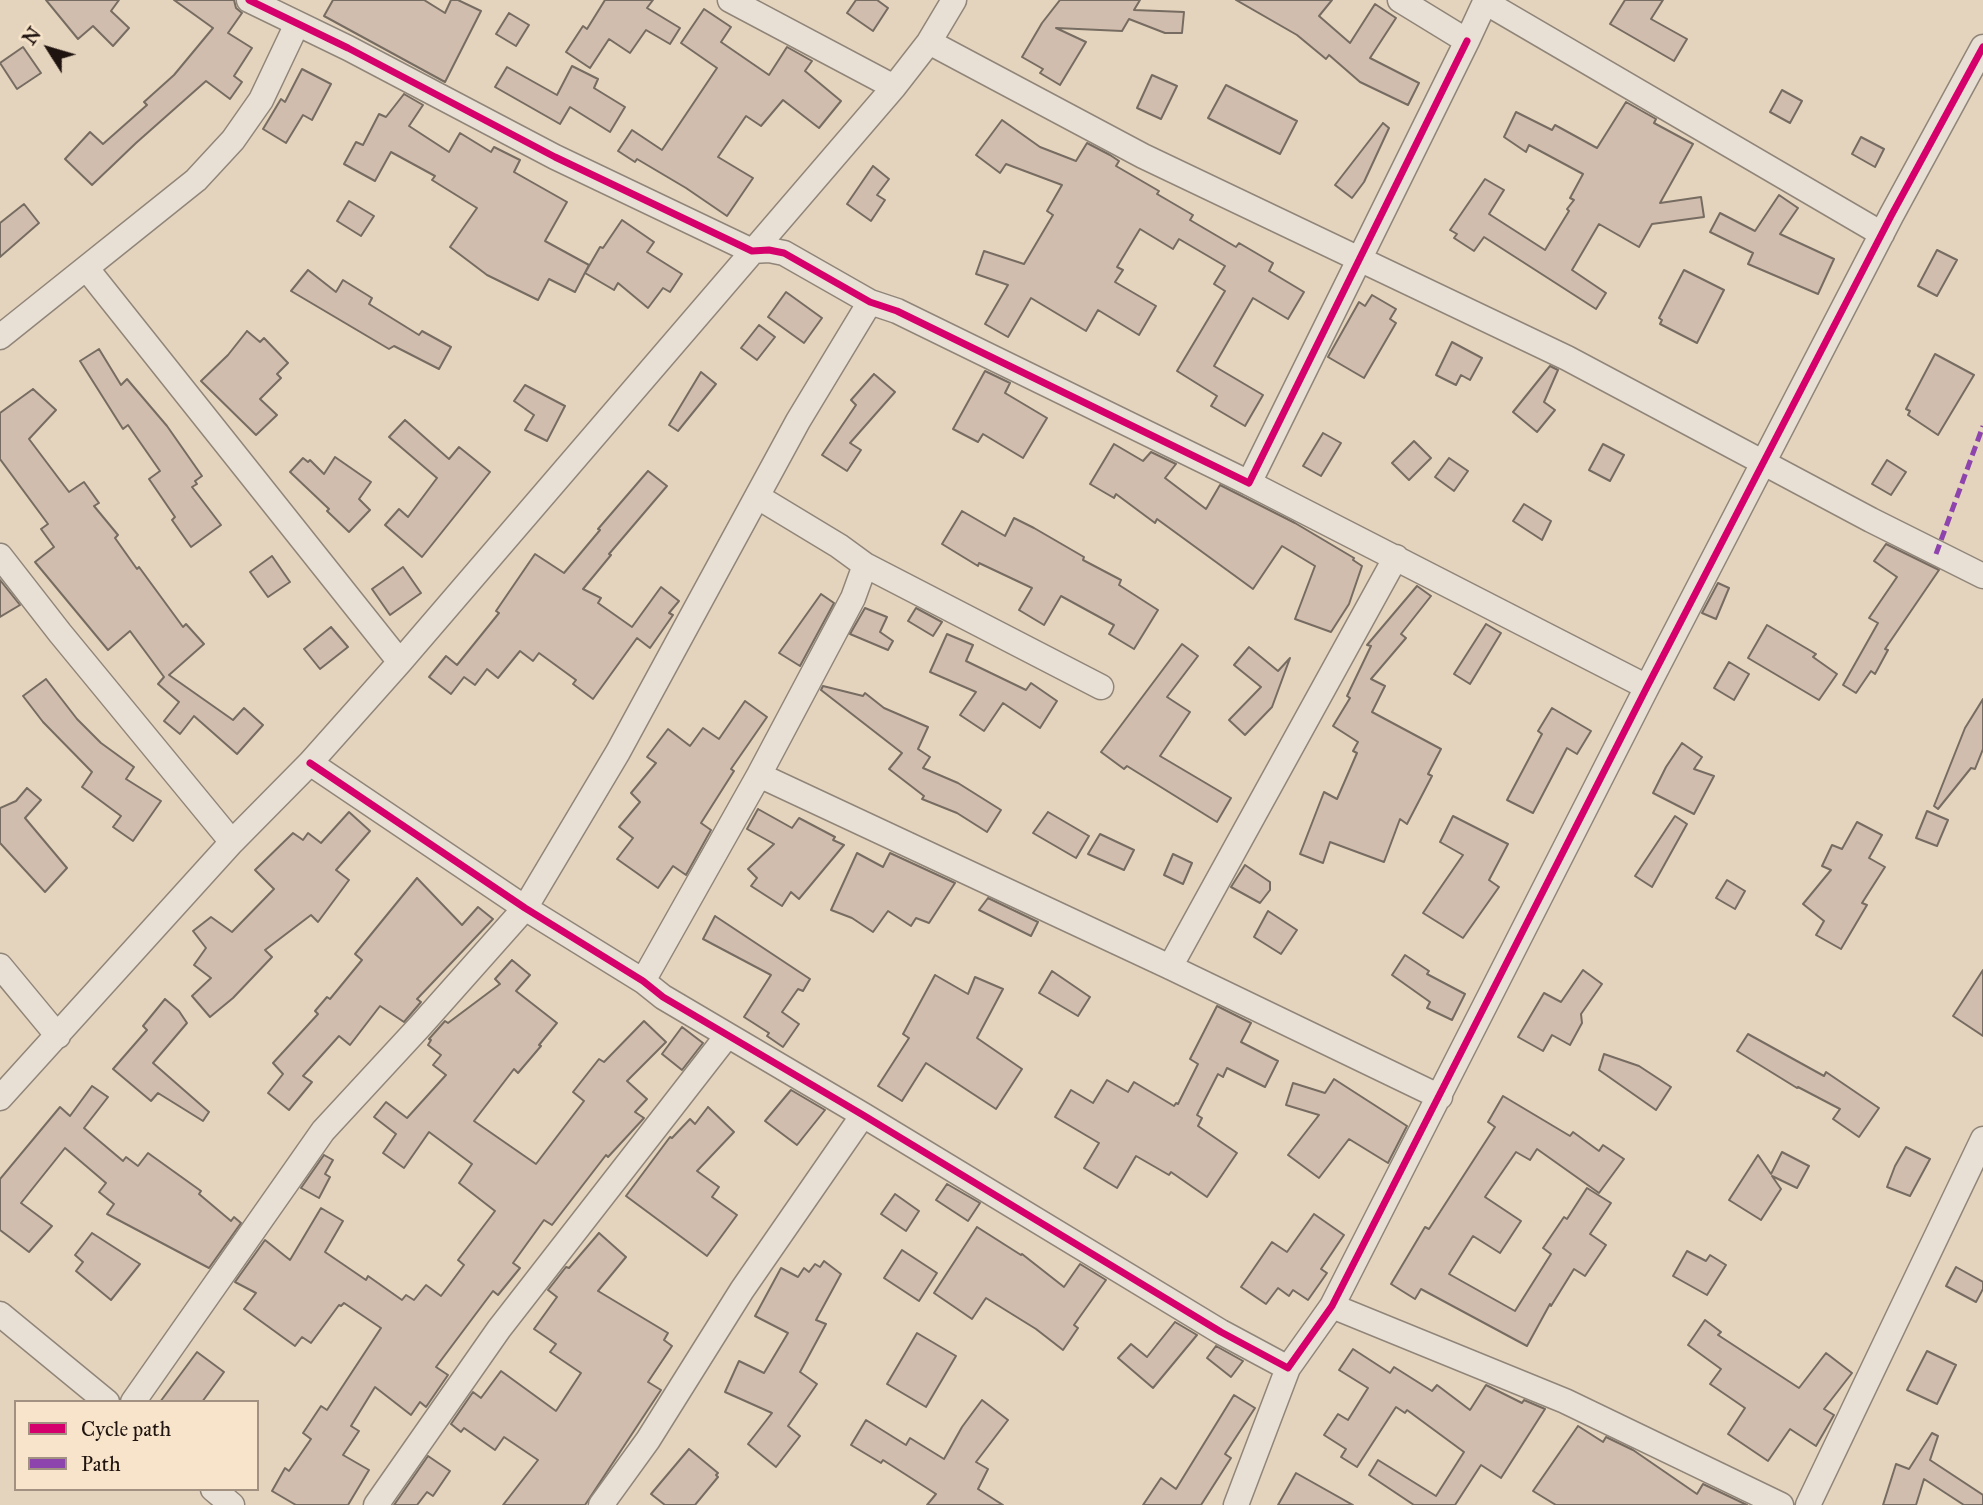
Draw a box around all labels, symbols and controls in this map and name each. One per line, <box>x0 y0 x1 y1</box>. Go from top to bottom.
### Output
north arrow <box>14 14 84 84</box>
text: N <box>18 23 46 49</box>
legend <box>14 1400 259 1491</box>
text: Cycle path <box>81 1416 171 1442</box>
text: Path <box>81 1451 121 1477</box>

